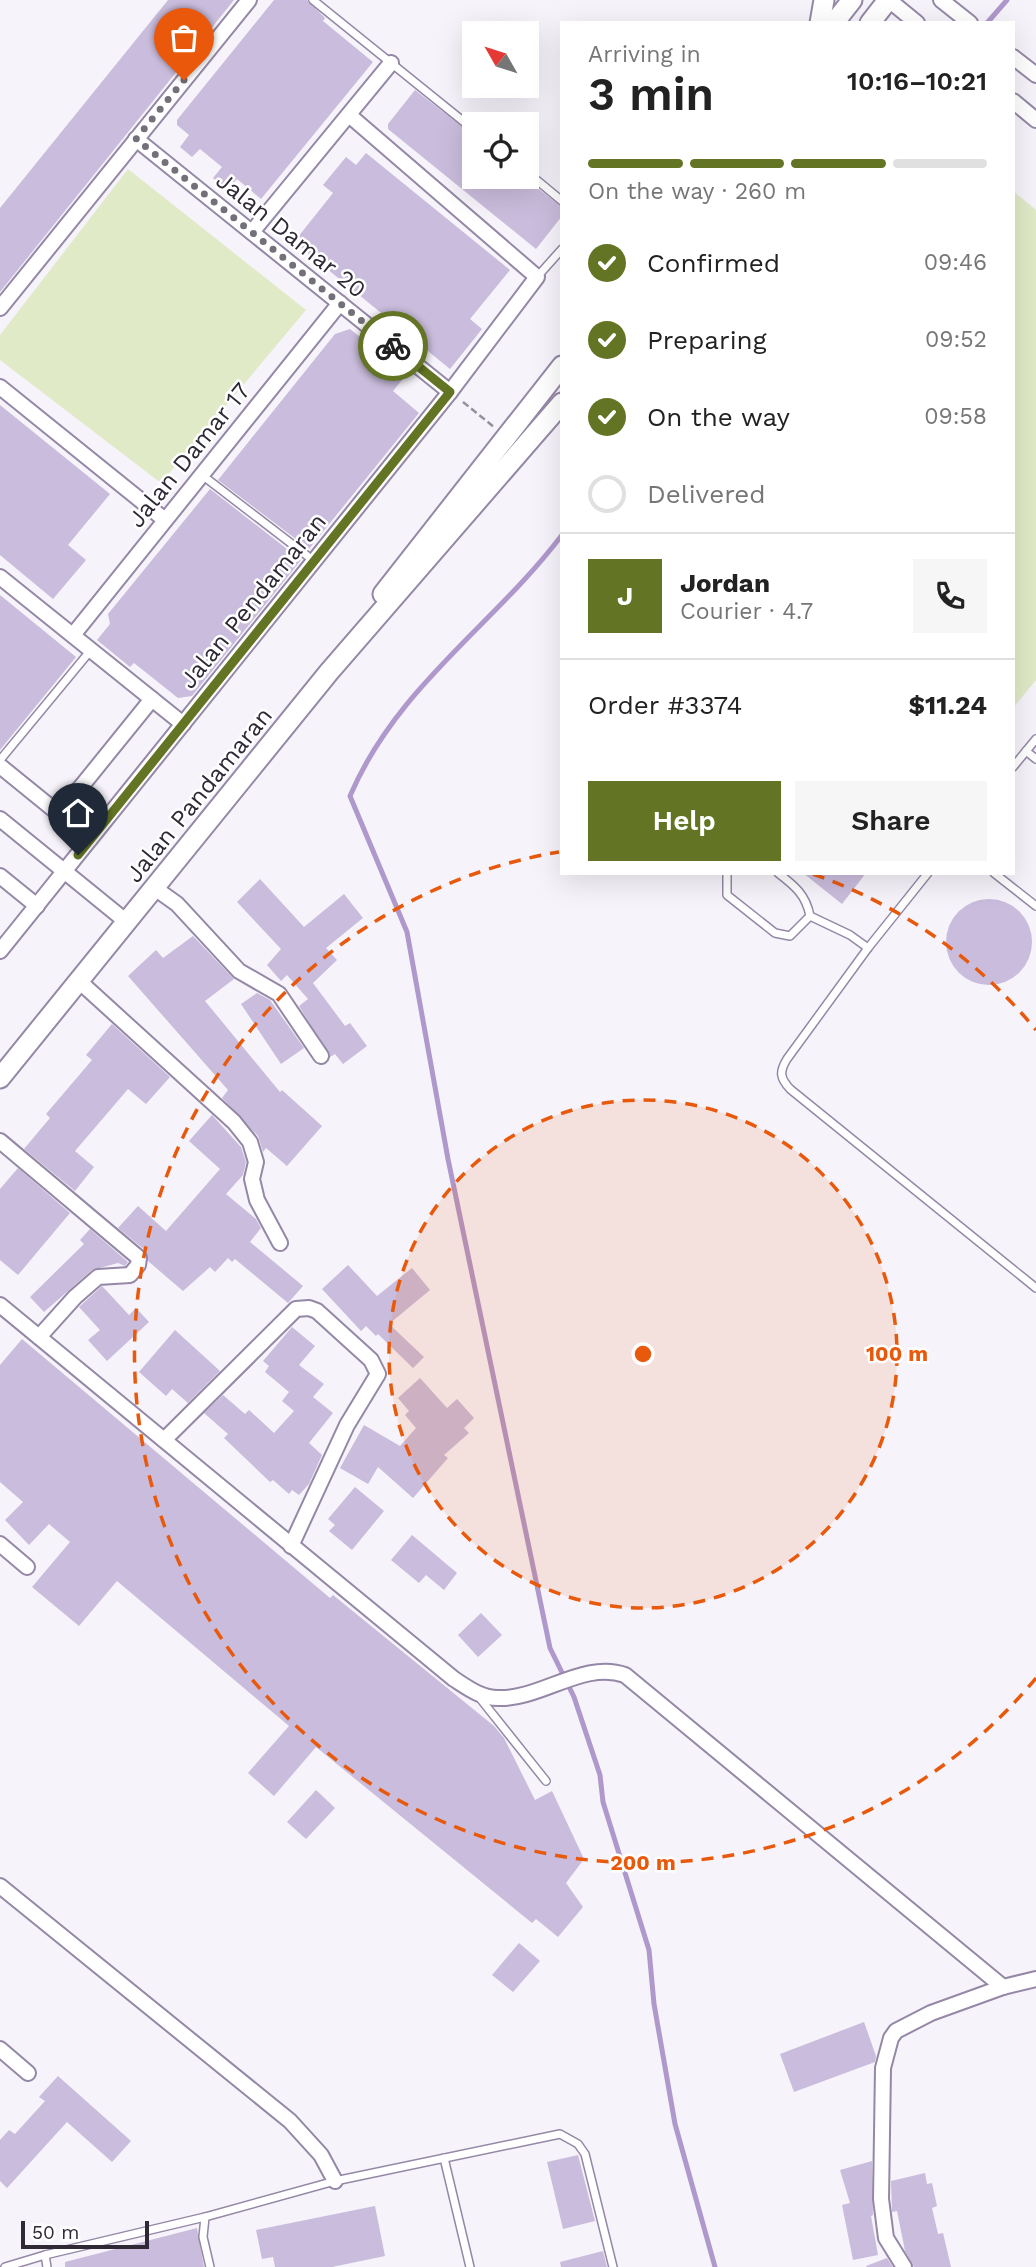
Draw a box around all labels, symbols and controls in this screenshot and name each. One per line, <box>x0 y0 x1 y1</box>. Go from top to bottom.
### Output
pin <box>154 8 214 80</box>
icon: bag <box>165 19 203 57</box>
north arrow <box>462 21 539 98</box>
map controls <box>462 21 539 189</box>
text: Arriving in <box>588 41 701 68</box>
text: 10:16–10:21 <box>847 66 987 96</box>
text: 3 min <box>588 67 714 121</box>
button: locate <box>462 112 539 189</box>
street label: Jalan Damar 20 <box>211 166 371 304</box>
text: On the way · 260 m <box>588 178 806 205</box>
icon: check <box>588 244 626 282</box>
text: Confirmed <box>647 248 780 278</box>
text: 09:46 <box>924 249 987 276</box>
courier <box>358 311 428 381</box>
icon: check <box>588 321 626 359</box>
text: Preparing <box>647 325 767 355</box>
text: 09:52 <box>925 326 987 353</box>
icon: bike <box>374 327 412 365</box>
street label: Jalan Damar 17 <box>122 377 256 533</box>
icon: check <box>588 398 626 436</box>
text: On the way <box>647 402 790 432</box>
text: 09:58 <box>924 403 987 430</box>
text: Delivered <box>647 479 766 509</box>
street label: Jalan Pendamaran <box>174 508 332 694</box>
button: phone <box>913 559 987 633</box>
text: Jordan <box>680 568 770 598</box>
text: J <box>617 581 633 611</box>
text: Courier · 4.7 <box>680 598 813 625</box>
text: Order #3374 <box>588 690 742 720</box>
text: $11.24 <box>908 690 987 720</box>
street label: Jalan Pandamaran <box>120 702 278 888</box>
button: Help <box>588 781 781 861</box>
button: Share <box>795 781 987 861</box>
pin <box>48 783 108 855</box>
icon: home <box>59 794 97 832</box>
text: 100 m <box>866 1341 928 1366</box>
centre of rings <box>631 1342 655 1366</box>
text: 200 m <box>610 1850 676 1875</box>
scale bar <box>21 2218 149 2250</box>
text: 50 m <box>32 2221 79 2244</box>

